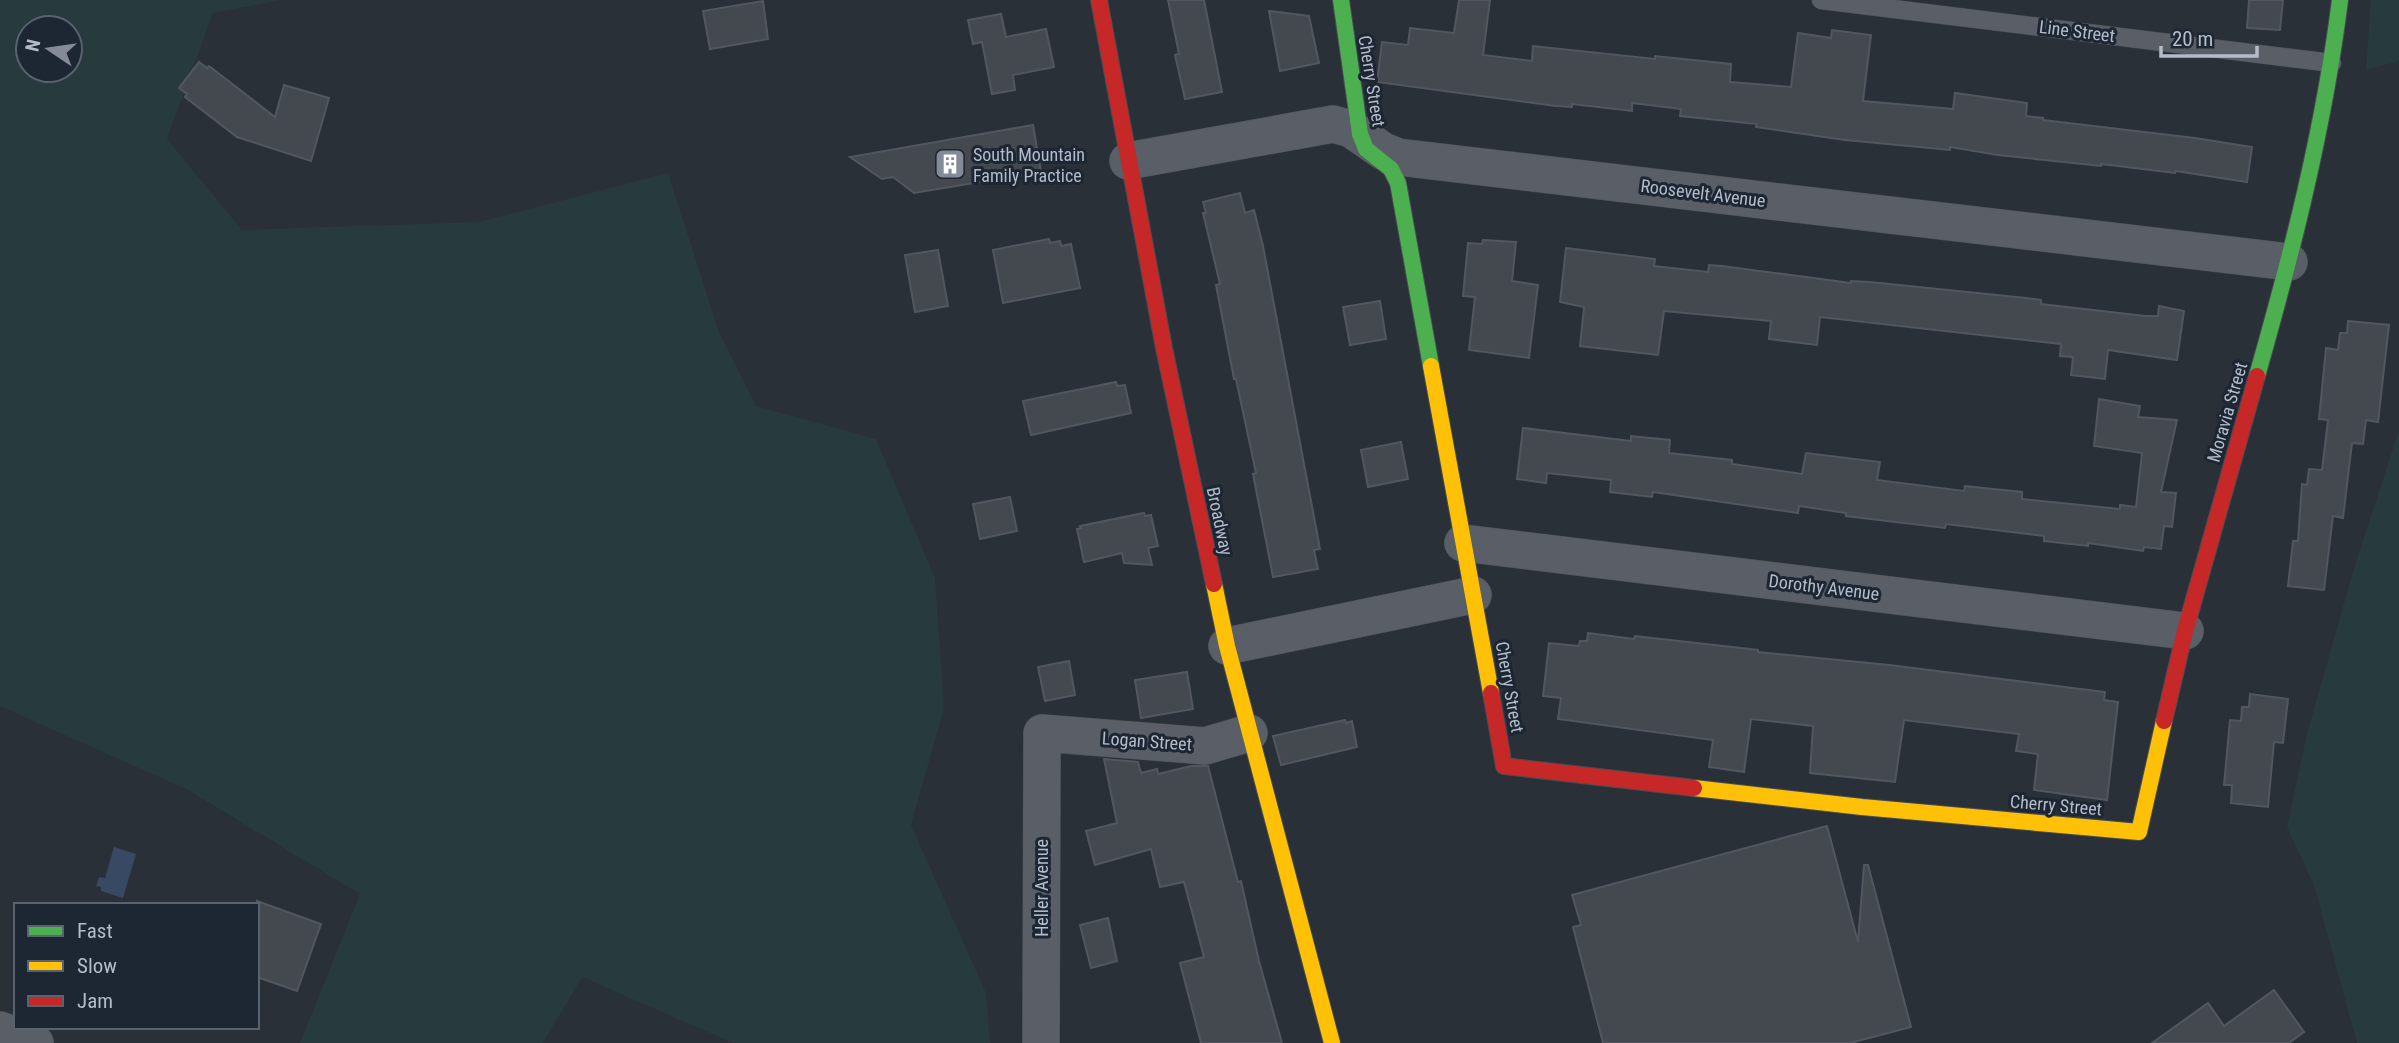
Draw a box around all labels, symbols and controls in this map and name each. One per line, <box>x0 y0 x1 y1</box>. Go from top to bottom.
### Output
north arrow <box>14 14 84 84</box>
scale bar <box>2161 14 2257 58</box>
street label: Line Street <box>2038 16 2116 46</box>
text: 20 m <box>2172 27 2213 51</box>
street label: Cherry Street <box>1354 34 1390 128</box>
text: N <box>20 37 45 54</box>
place label: South Mountain Family Practice <box>973 144 1085 186</box>
building icon: South Mountain Family Practice <box>933 147 967 181</box>
street label: Roosevelt Avenue <box>1639 175 1767 211</box>
street label: Moravia Street <box>2203 360 2251 464</box>
street label: Broadway <box>1203 485 1238 558</box>
street label: Dorothy Avenue <box>1768 570 1880 604</box>
street label: Cherry Street <box>1492 640 1528 734</box>
street label: Logan Street <box>1101 727 1193 755</box>
street label: Cherry Street <box>2009 791 2103 819</box>
street label: Heller Avenue <box>1031 839 1052 937</box>
legend <box>14 903 259 1029</box>
text: Fast <box>77 919 113 943</box>
text: Slow <box>77 954 117 978</box>
text: Jam <box>77 989 113 1013</box>

